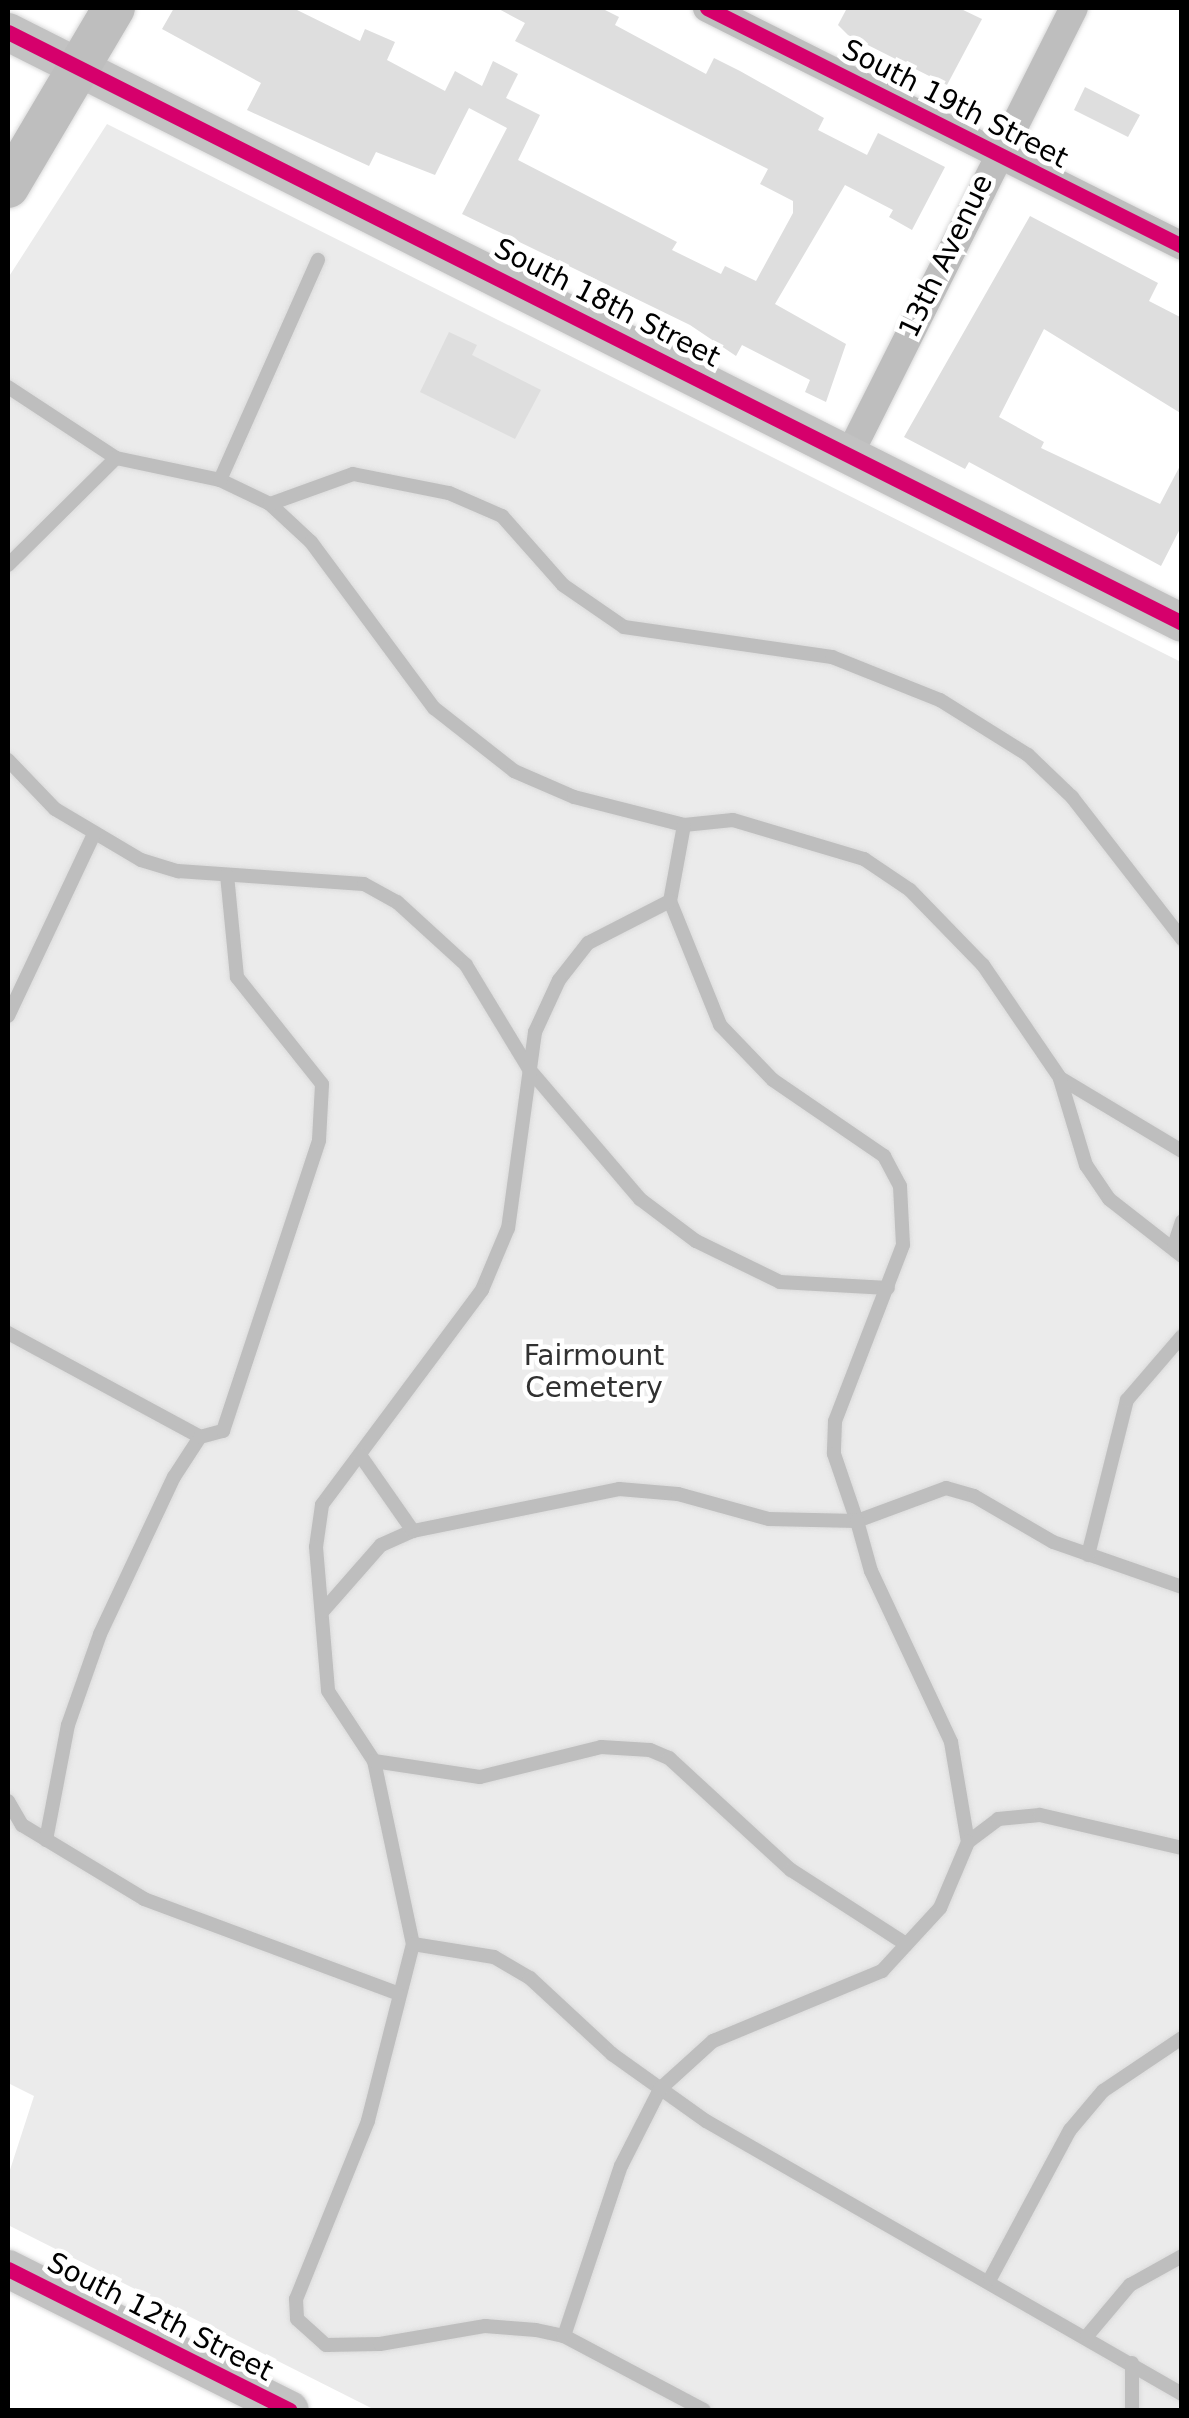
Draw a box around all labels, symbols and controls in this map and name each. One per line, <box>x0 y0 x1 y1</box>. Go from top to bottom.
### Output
street label: South 19th Street <box>837 33 1073 175</box>
street label: 13th Avenue <box>892 169 1000 343</box>
street label: South 18th Street <box>489 232 725 374</box>
park label: Fairmount Cemetery <box>524 1339 664 1405</box>
street label: South 12th Street <box>42 2246 278 2388</box>

